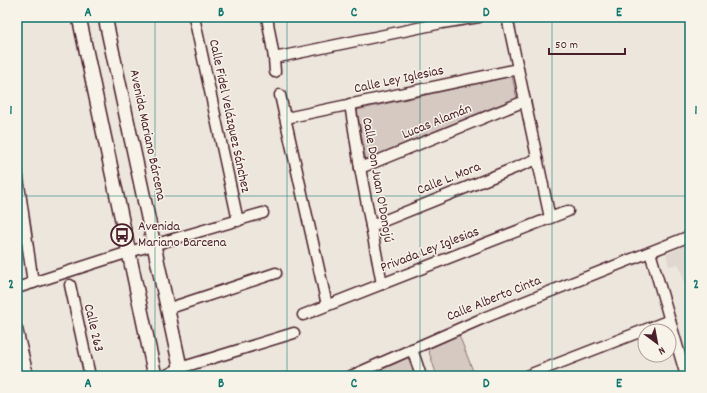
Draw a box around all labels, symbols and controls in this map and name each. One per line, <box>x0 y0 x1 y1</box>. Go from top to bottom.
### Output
text: A <box>84 4 92 23</box>
text: B <box>218 4 224 23</box>
text: C <box>351 4 358 23</box>
text: D <box>483 4 490 23</box>
text: E <box>616 4 623 23</box>
scale bar <box>549 30 625 56</box>
text: 50 m <box>555 37 578 54</box>
street label: Calle Fidel Velázquez Sánchez <box>203 38 255 195</box>
street label: Calle Ley Iglesias <box>352 61 446 99</box>
street label: Avenida Mariano Bárcena <box>123 68 171 203</box>
street label: Lucas Alamán <box>399 99 475 145</box>
text: 1 <box>10 102 13 121</box>
text: 1 <box>695 102 698 121</box>
street label: Calle Don Juan O'Donojú <box>356 116 398 244</box>
street label: Calle L. Mora <box>414 157 484 201</box>
place label: Avenida Mariano Barcena <box>138 217 227 253</box>
bus stop icon: Avenida Mariano Barcena <box>109 222 135 248</box>
street label: Privada Ley Iglesias <box>378 222 482 278</box>
street label: Calle Alberto Cinta <box>444 271 545 327</box>
text: 2 <box>8 276 14 295</box>
text: 2 <box>693 276 699 295</box>
street label: Calle 263 <box>78 302 108 354</box>
north arrow <box>637 323 677 363</box>
text: N <box>654 342 668 358</box>
text: A <box>84 375 92 393</box>
text: B <box>218 375 224 393</box>
text: C <box>351 375 358 393</box>
text: D <box>483 375 490 393</box>
text: E <box>616 375 623 393</box>

